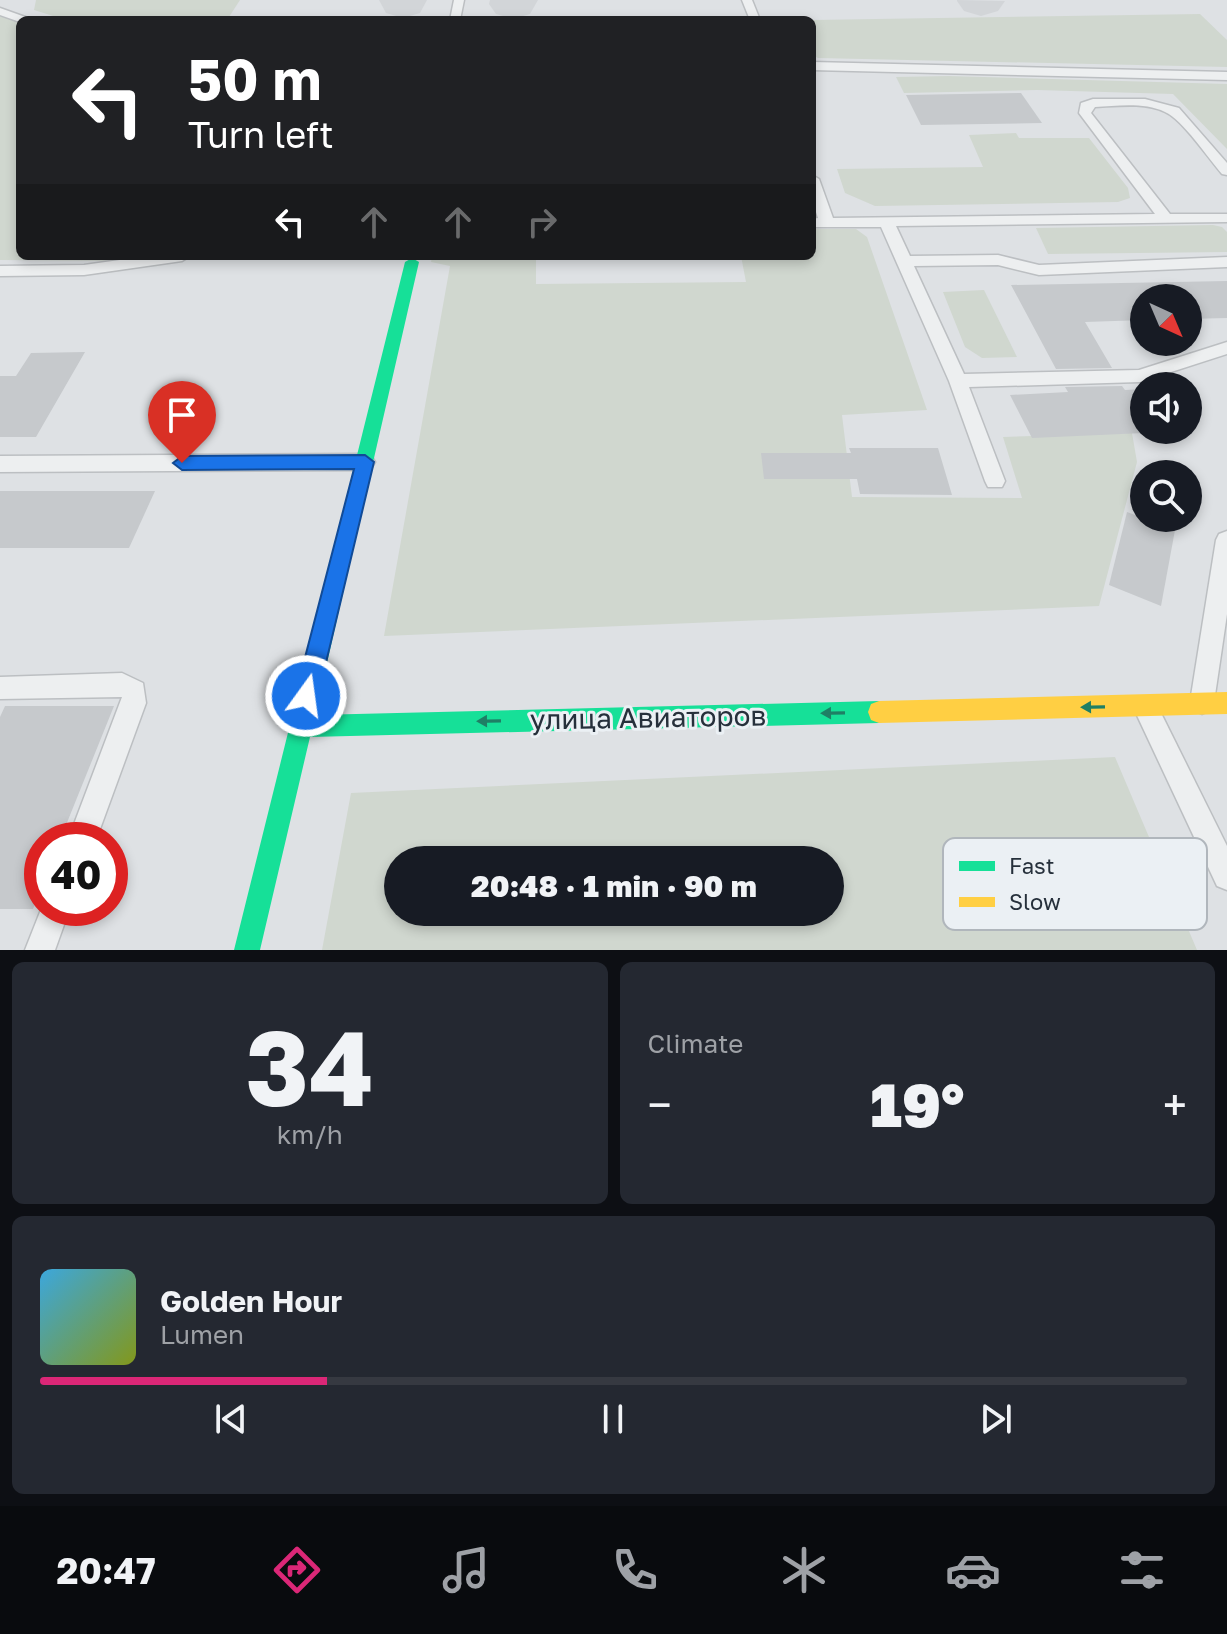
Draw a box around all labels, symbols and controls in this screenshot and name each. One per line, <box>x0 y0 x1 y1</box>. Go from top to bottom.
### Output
text: 50 m <box>188 45 322 112</box>
icon: left <box>56 48 160 152</box>
text: Turn left <box>188 113 334 156</box>
icon: left <box>268 200 312 244</box>
icon: ahead <box>352 200 396 244</box>
icon: ahead <box>436 200 480 244</box>
icon: right <box>520 200 564 244</box>
north arrow <box>1130 284 1202 356</box>
map controls <box>1130 284 1202 532</box>
button: sound <box>1130 372 1202 444</box>
pin <box>148 381 216 463</box>
icon: arrive <box>160 393 204 437</box>
button: search <box>1130 460 1202 532</box>
position arrow <box>264 654 348 738</box>
street label: улица Авиаторов <box>530 698 766 736</box>
one-way arrow <box>1080 700 1105 713</box>
one-way arrow <box>820 706 845 719</box>
one-way arrow <box>476 715 501 727</box>
speed limit sign: 40 <box>24 822 128 926</box>
legend <box>943 838 1207 930</box>
text: Fast <box>1009 852 1055 879</box>
text: 20:48 · 1 min · 90 m <box>471 868 757 904</box>
text: Slow <box>1009 888 1061 915</box>
text: 34 <box>246 1004 374 1129</box>
text: Climate <box>648 1028 743 1059</box>
text: 19° <box>870 1068 964 1140</box>
text: − <box>648 1078 672 1131</box>
text: + <box>1163 1078 1187 1131</box>
text: km/h <box>277 1119 343 1150</box>
text: Golden Hour <box>160 1283 342 1319</box>
text: Lumen <box>160 1319 244 1350</box>
icon: previous <box>209 1397 253 1441</box>
icon: pause <box>591 1397 635 1441</box>
icon: next <box>974 1397 1018 1441</box>
icon: directions <box>269 1542 325 1598</box>
icon: music <box>438 1542 494 1598</box>
icon: phone <box>607 1542 663 1598</box>
icon: climate <box>776 1542 832 1598</box>
icon: car <box>945 1542 1001 1598</box>
icon: filters <box>1114 1542 1170 1598</box>
text: 20:47 <box>57 1549 156 1592</box>

